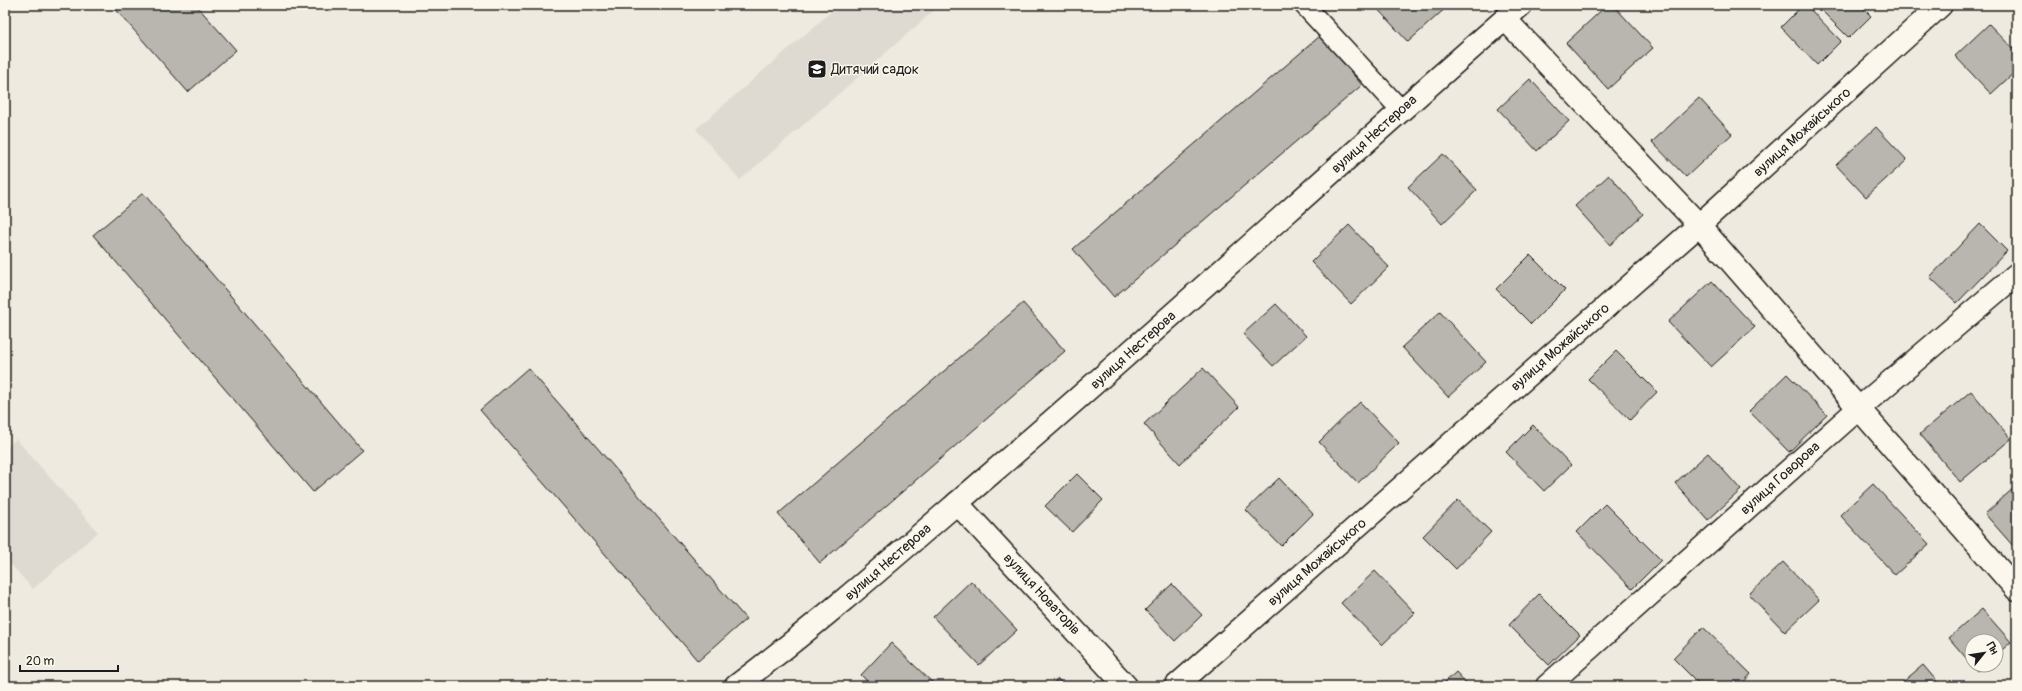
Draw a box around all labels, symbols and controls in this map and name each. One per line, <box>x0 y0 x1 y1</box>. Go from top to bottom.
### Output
school or university icon: Дитячий садок <box>806 58 828 80</box>
place label: Дитячий садок <box>830 61 919 78</box>
street label: вулиця Можайського <box>1750 83 1855 180</box>
street label: вулиця Нестерова <box>1328 91 1420 177</box>
street label: вулиця Можайського <box>1507 299 1613 394</box>
street label: вулиця Нестерова <box>1087 307 1179 393</box>
street label: вулиця Говорова <box>1737 438 1823 518</box>
street label: вулиця Можайського <box>1264 514 1370 609</box>
street label: вулиця Нестерова <box>841 520 935 604</box>
street label: вулиця Новаторів <box>1000 550 1084 638</box>
north arrow <box>1964 633 2004 673</box>
text: Пн <box>1984 640 2001 657</box>
scale bar <box>20 647 118 673</box>
text: 20 m <box>26 654 55 669</box>

